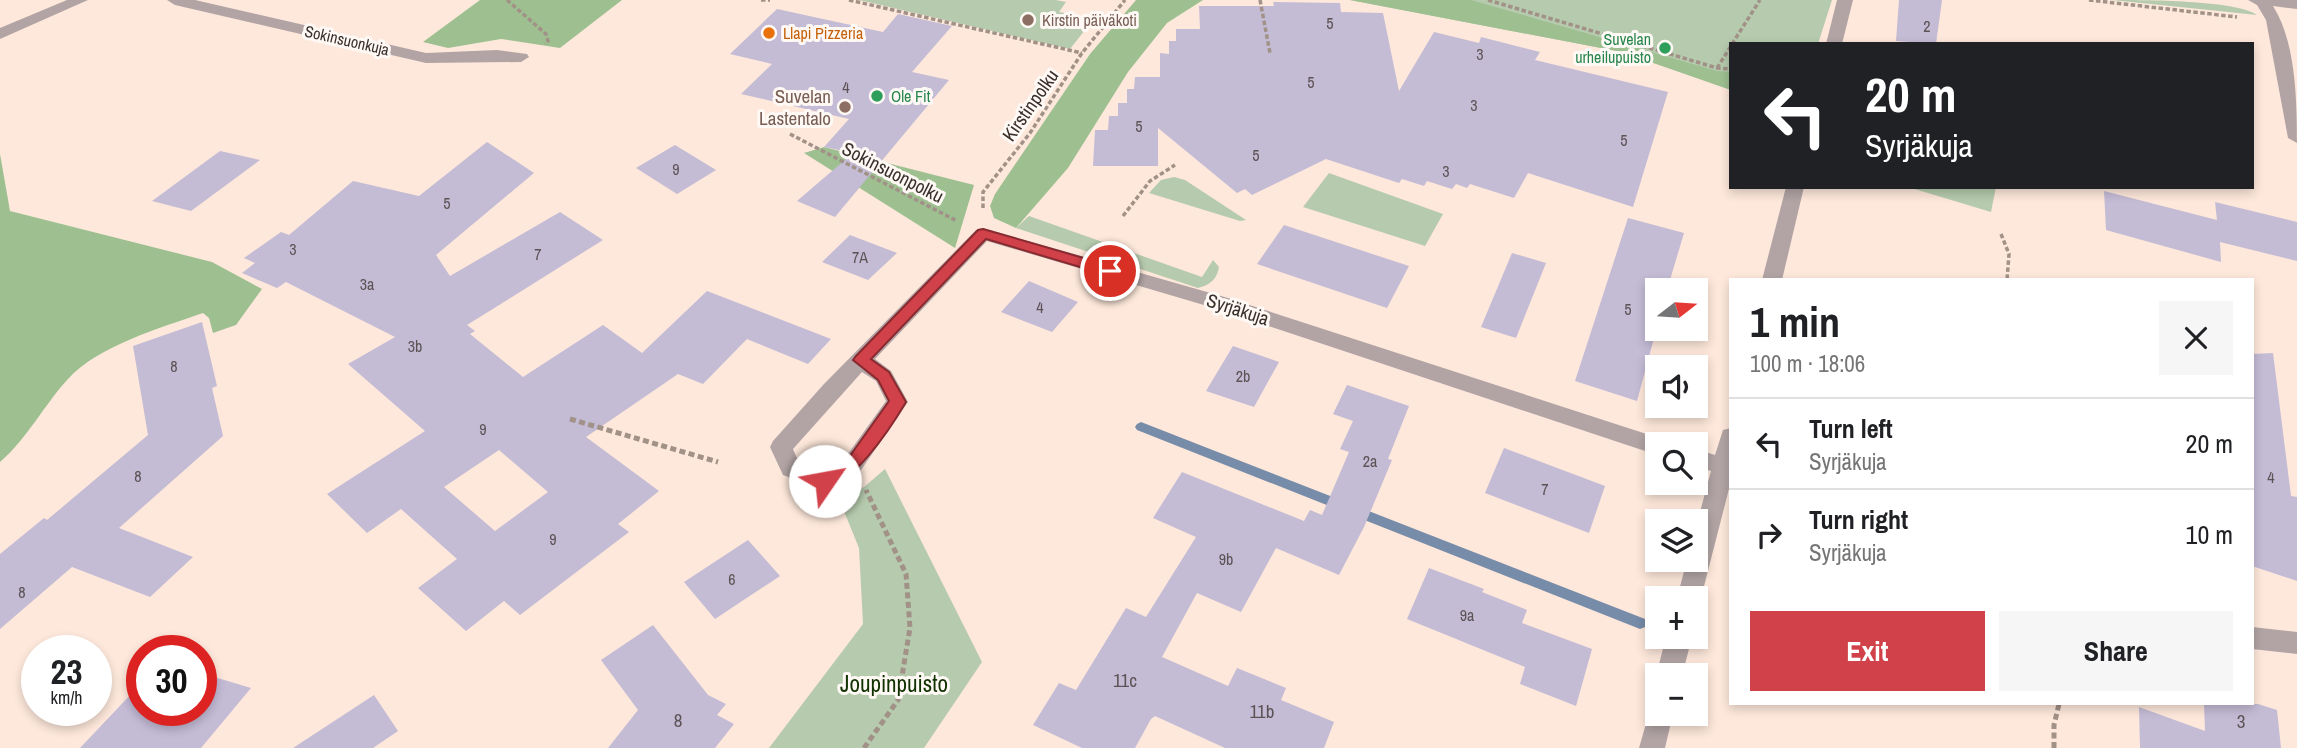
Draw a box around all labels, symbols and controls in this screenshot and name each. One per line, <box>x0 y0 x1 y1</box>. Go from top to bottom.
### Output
place label: Kirstin päiväkoti <box>1042 9 1137 31</box>
marker: Kirstin päiväkoti <box>1020 12 1036 28</box>
house number: 5 <box>1326 12 1334 34</box>
house number: 2 <box>1923 15 1931 37</box>
street label: Sokinsuonkuja <box>303 20 392 61</box>
place label: Llapi Pizzeria <box>783 22 864 44</box>
marker: Llapi Pizzeria <box>761 25 777 41</box>
place label: Suvelan urheilupuisto <box>1575 28 1651 68</box>
marker: Suvelan urheilupuisto <box>1657 40 1673 56</box>
house number: 3 <box>1476 43 1484 65</box>
text: 20 m <box>1865 61 1957 127</box>
street label: Kirstinpolku <box>996 64 1064 146</box>
icon: left <box>1750 70 1841 161</box>
house number: 5 <box>1307 71 1315 93</box>
house number: 4 <box>842 76 850 98</box>
place label: Suvelan Lastentalo <box>759 83 831 131</box>
place label: Ole Fit <box>891 85 931 107</box>
marker: Ole Fit <box>869 88 885 104</box>
house number: 3 <box>1470 94 1478 116</box>
marker: Suvelan Lastentalo <box>837 99 853 115</box>
house number: 5 <box>1135 115 1143 137</box>
text: Syrjäkuja <box>1865 124 1973 167</box>
house number: 5 <box>1620 129 1628 151</box>
street label: Sokinsuonpolku <box>838 135 948 209</box>
house number: 5 <box>1252 144 1260 166</box>
house number: 9 <box>672 158 680 180</box>
house number: 3 <box>1442 160 1450 182</box>
house number: 5 <box>443 192 451 214</box>
house number: 3 <box>289 238 297 260</box>
pin <box>1080 241 1140 301</box>
house number: 7 <box>534 243 542 265</box>
house number: 7A <box>852 246 868 268</box>
icon: arrive <box>1091 252 1129 290</box>
house number: 3a <box>360 273 375 295</box>
north arrow <box>1645 278 1708 341</box>
map controls <box>1645 278 1708 726</box>
street label: Syrjäkuja <box>1204 287 1273 331</box>
text: 1 min <box>1750 294 1840 350</box>
house number: 4 <box>1036 296 1044 318</box>
house number: 5 <box>1624 298 1632 320</box>
button: close <box>2159 301 2233 375</box>
house number: 3b <box>408 335 422 357</box>
text: 100 m · 18:06 <box>1750 348 1865 379</box>
house number: 8 <box>170 355 178 377</box>
button: sound <box>1645 355 1708 418</box>
house number: 2b <box>1236 365 1250 387</box>
text: Turn left <box>1809 411 1893 446</box>
house number: 9 <box>479 418 487 440</box>
icon: left <box>1750 425 1788 463</box>
text: 20 m <box>2186 426 2233 461</box>
button: search <box>1645 432 1708 495</box>
position arrow <box>788 444 862 518</box>
text: Syrjäkuja <box>1809 446 1887 477</box>
house number: 2a <box>1363 450 1378 472</box>
house number: 8 <box>134 465 142 487</box>
house number: 4 <box>2267 466 2275 488</box>
house number: 7 <box>1541 478 1549 500</box>
text: Turn right <box>1809 502 1908 537</box>
button: layers <box>1645 509 1708 572</box>
icon: right <box>1750 516 1788 554</box>
text: 10 m <box>2186 517 2233 552</box>
house number: 9 <box>549 528 557 550</box>
text: Syrjäkuja <box>1809 537 1887 568</box>
house number: 9b <box>1219 548 1233 570</box>
house number: 6 <box>728 568 736 590</box>
house number: 8 <box>18 581 26 603</box>
button: + <box>1645 586 1708 649</box>
house number: 9a <box>1460 604 1475 626</box>
button: Exit <box>1750 611 1985 691</box>
button: Share <box>1999 611 2233 691</box>
speed limit sign: 30 <box>126 635 217 726</box>
text: 23 <box>51 648 82 695</box>
button: − <box>1645 663 1708 726</box>
house number: 11c <box>1113 667 1137 693</box>
park label: Joupinpuisto <box>840 668 948 699</box>
text: km/h <box>51 685 83 710</box>
house number: 11b <box>1250 698 1274 724</box>
house number: 8 <box>674 707 682 733</box>
house number: 3 <box>2237 708 2245 734</box>

